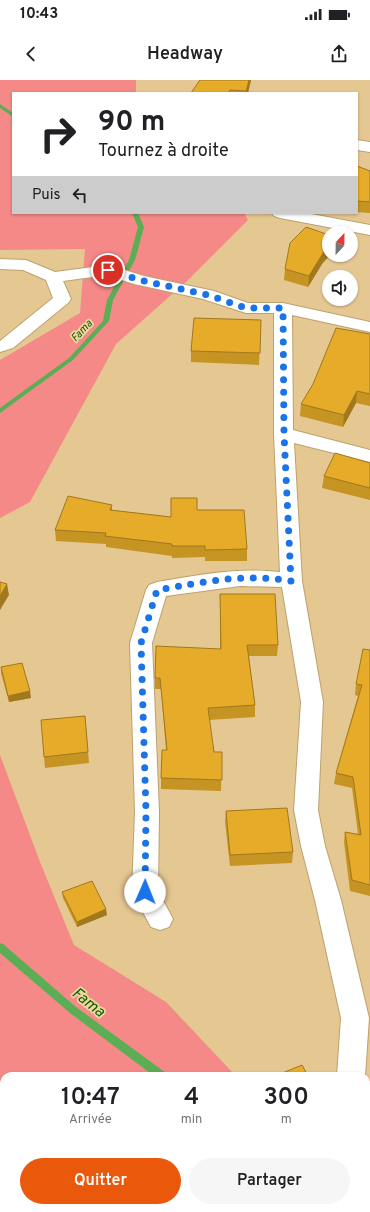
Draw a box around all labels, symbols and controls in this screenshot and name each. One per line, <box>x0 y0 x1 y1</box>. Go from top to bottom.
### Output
text: 10:43 <box>20 5 58 24</box>
icon: back <box>20 43 42 65</box>
text: Headway <box>147 43 223 66</box>
icon: share <box>328 43 350 65</box>
text: 90 m <box>98 105 165 141</box>
icon: right <box>32 108 84 160</box>
text: Tournez à droite <box>98 140 229 163</box>
icon: left <box>69 184 91 206</box>
text: Puis <box>32 186 61 205</box>
north arrow <box>322 226 358 262</box>
map controls <box>322 226 358 306</box>
pin <box>91 253 125 287</box>
icon: arrive <box>97 259 119 281</box>
button: sound <box>322 270 358 306</box>
water label: Fama <box>68 317 96 345</box>
position arrow <box>124 871 166 913</box>
water label: Fama <box>67 984 109 1023</box>
text: 10:47 <box>61 1083 120 1113</box>
text: 4 <box>184 1083 199 1113</box>
text: 300 <box>264 1083 309 1113</box>
text: Arrivée <box>69 1112 112 1128</box>
text: min <box>181 1112 202 1128</box>
text: m <box>281 1112 292 1128</box>
button: Quitter <box>20 1158 181 1204</box>
button: Partager <box>189 1158 350 1204</box>

